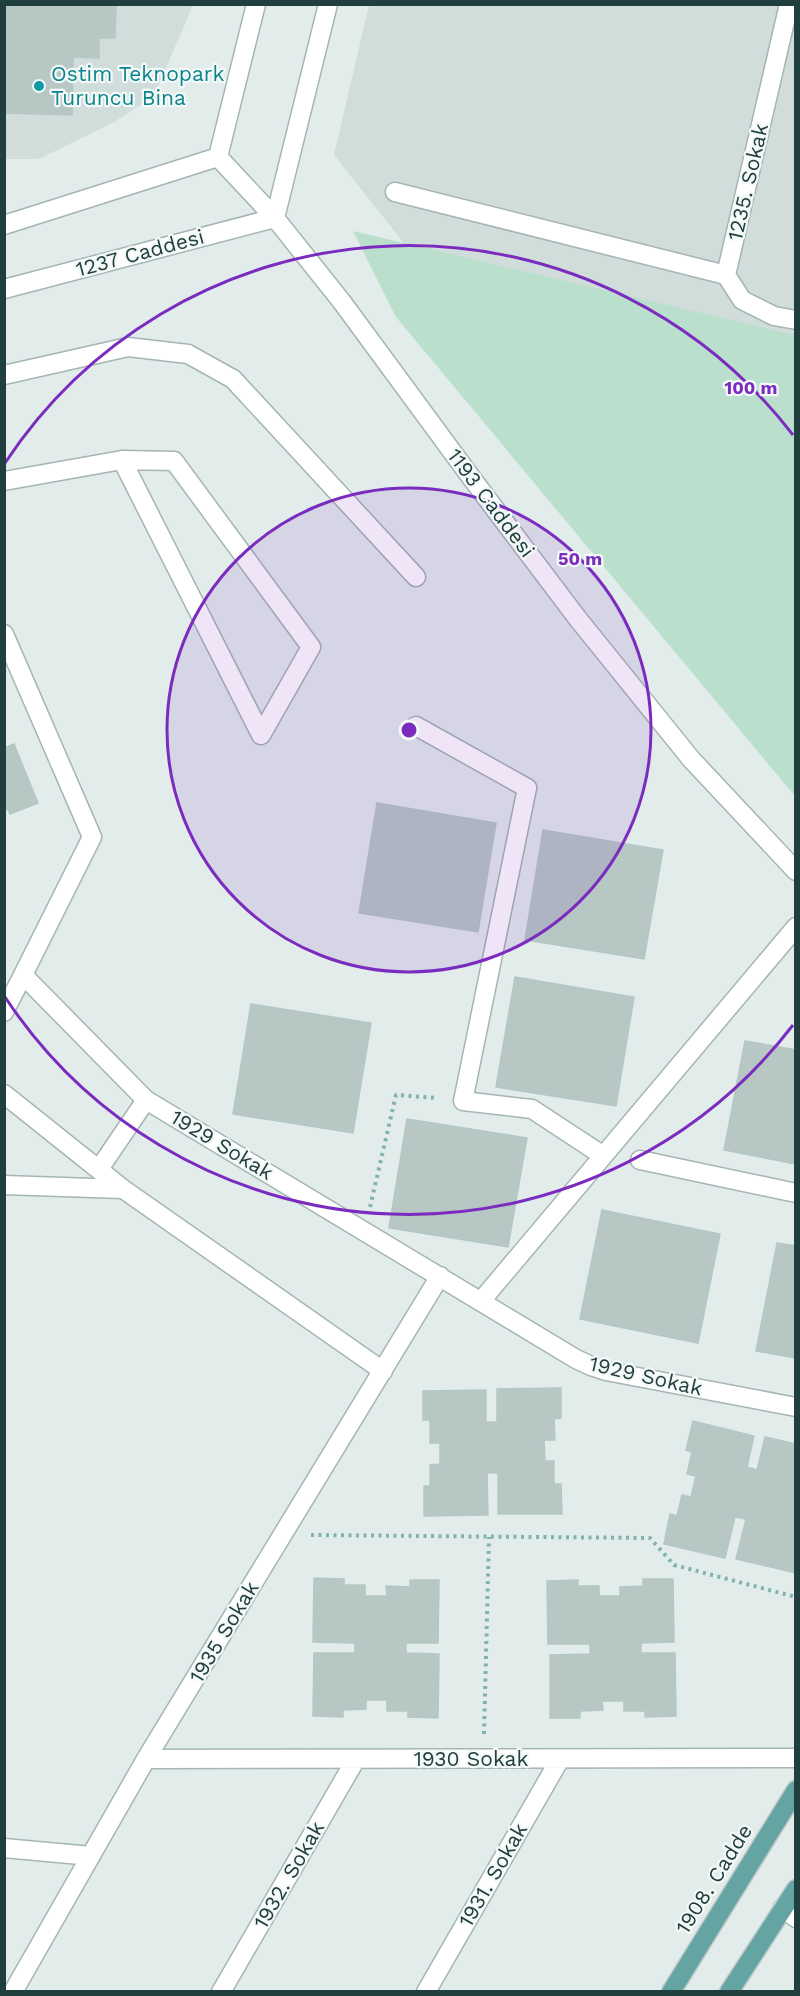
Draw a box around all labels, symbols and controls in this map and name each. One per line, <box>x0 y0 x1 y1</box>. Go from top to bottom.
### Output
place label: Ostim Teknopark Turuncu Bina <box>51 61 224 110</box>
marker: Ostim Teknopark Turuncu Bina <box>32 79 46 93</box>
street label: 1235. Sokak <box>722 121 773 243</box>
street label: 1237 Caddesi <box>73 223 207 282</box>
text: 100 m <box>724 377 778 398</box>
street label: 1193 Caddesi <box>442 443 540 562</box>
text: 50 m <box>558 548 602 569</box>
centre of rings <box>399 720 419 740</box>
street label: 1929 Sokak <box>167 1104 278 1185</box>
street label: 1929 Sokak <box>587 1350 705 1401</box>
street label: 1935 Sokak <box>184 1576 264 1687</box>
street label: 1930 Sokak <box>414 1746 528 1771</box>
street label: 1932. Sokak <box>248 1817 329 1933</box>
street label: 1931. Sokak <box>453 1818 532 1931</box>
street label: 1908. Cadde <box>670 1819 757 1938</box>

